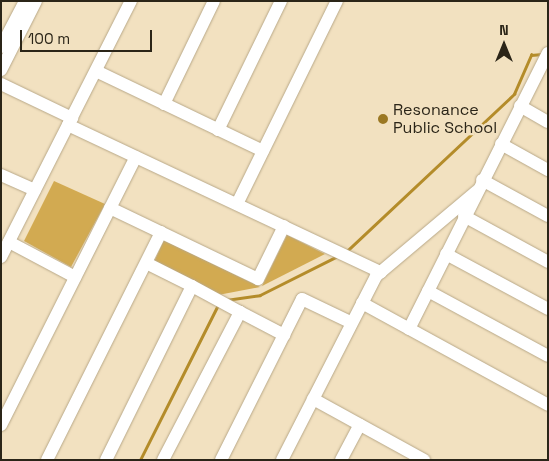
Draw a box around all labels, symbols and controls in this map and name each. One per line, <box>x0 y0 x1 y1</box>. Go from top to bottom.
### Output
scale bar <box>22 20 155 52</box>
north arrow <box>479 20 529 70</box>
text: N <box>499 21 509 39</box>
text: 100 m <box>28 29 70 48</box>
place label: Resonance Public School <box>393 100 497 138</box>
marker: Resonance Public School <box>377 113 389 125</box>

